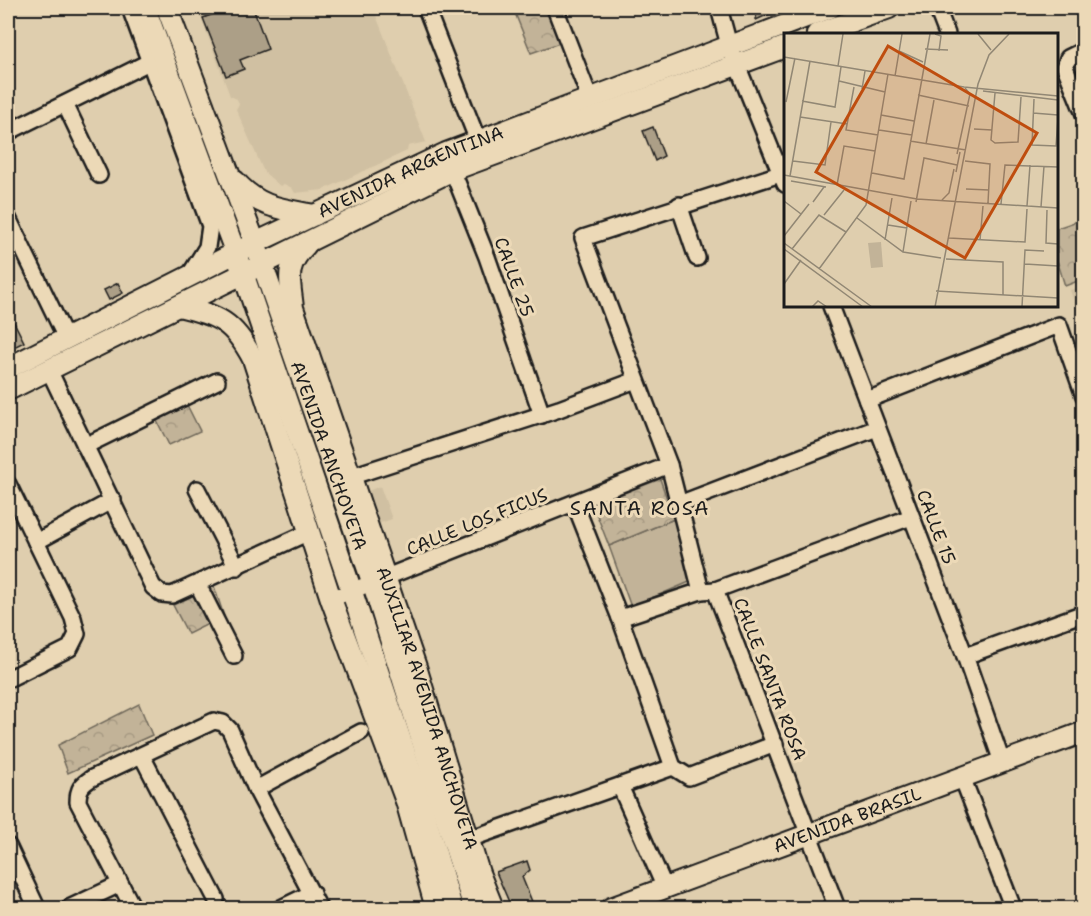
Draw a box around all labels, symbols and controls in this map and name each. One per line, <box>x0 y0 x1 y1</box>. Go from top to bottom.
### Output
inset map <box>784 33 1058 308</box>
street label: AVENIDA ARGENTINA <box>314 120 507 224</box>
street label: CALLE 25 <box>489 234 539 320</box>
street label: AVENIDA ANCHOVETA <box>285 358 372 553</box>
street label: CALLE LOS FICUS <box>403 483 551 561</box>
street label: CALLE 15 <box>911 486 961 568</box>
district label: SANTA ROSA <box>570 495 710 521</box>
street label: AUXILIAR AVENIDA ANCHOVETA <box>370 563 483 853</box>
street label: CALLE SANTA ROSA <box>728 594 812 764</box>
street label: AVENIDA BRASIL <box>770 782 924 859</box>

